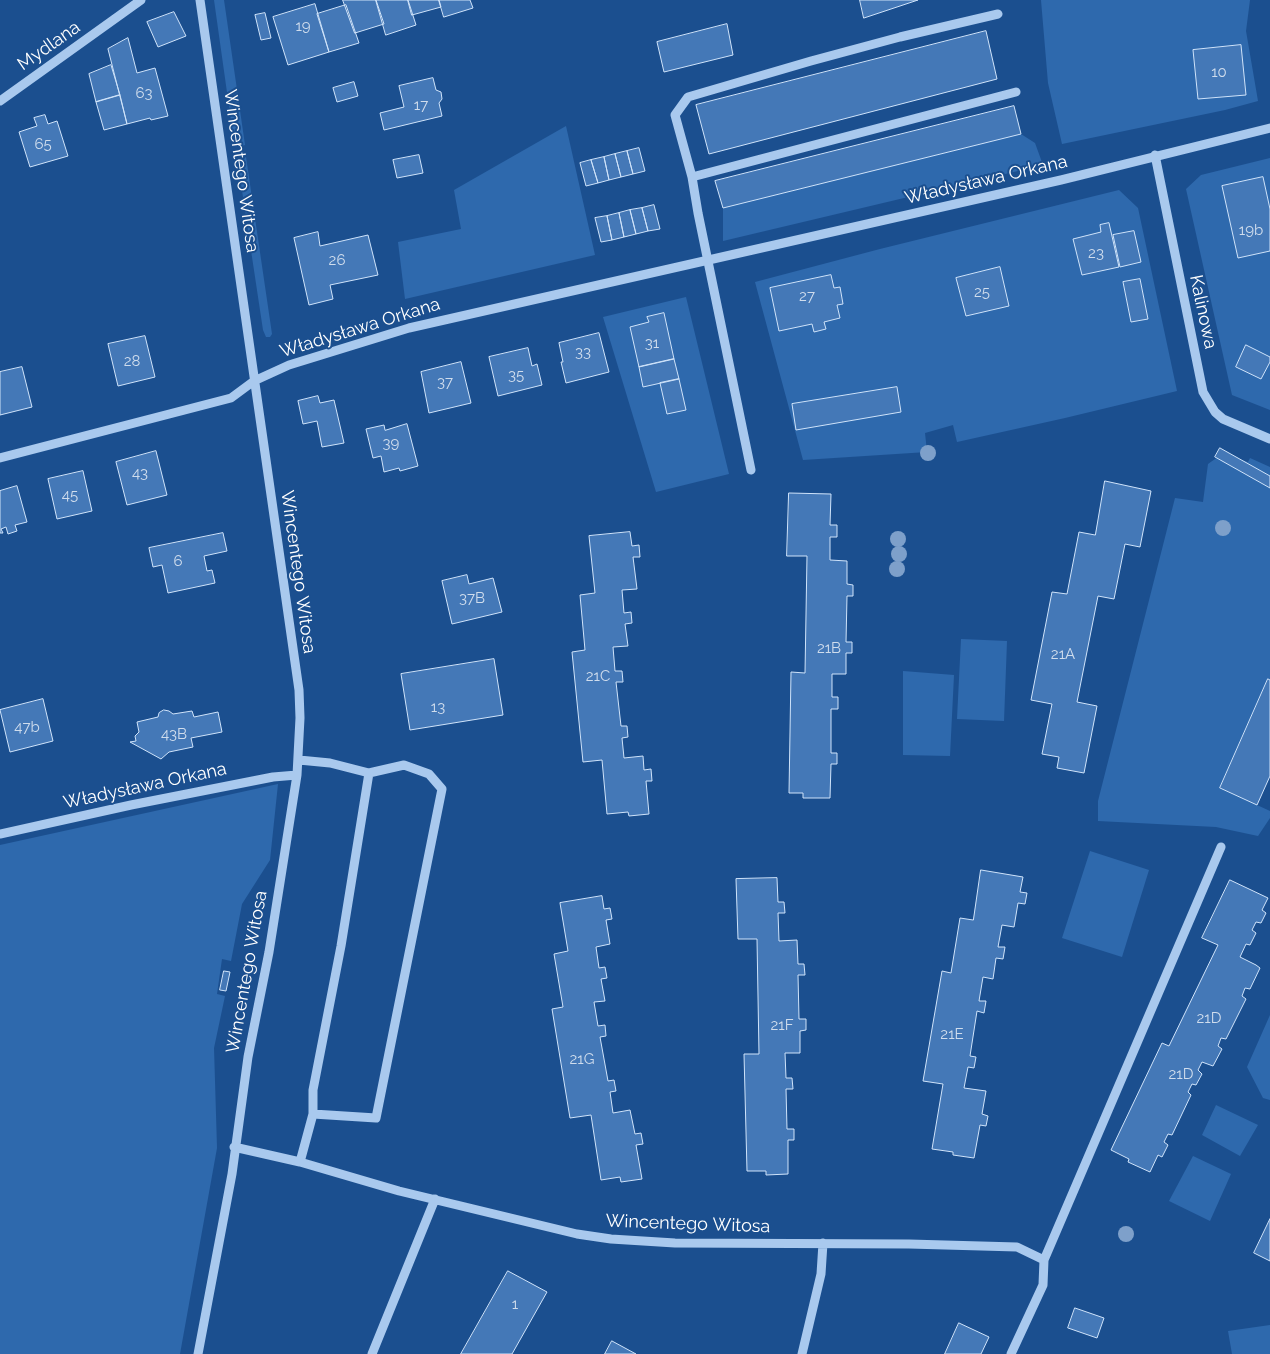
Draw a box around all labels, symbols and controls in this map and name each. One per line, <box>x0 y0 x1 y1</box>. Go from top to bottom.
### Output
street label: Mydlana <box>14 17 84 75</box>
house number: 19 <box>295 17 311 35</box>
house number: 10 <box>1211 63 1227 81</box>
house number: 63 <box>135 84 153 102</box>
street label: Wincentego Witosa <box>219 88 263 254</box>
house number: 17 <box>414 96 428 114</box>
house number: 65 <box>34 135 52 153</box>
street label: Władysława Orkana <box>903 151 1069 209</box>
house number: 19b <box>1239 221 1263 239</box>
house number: 23 <box>1088 244 1104 262</box>
house number: 26 <box>329 251 345 269</box>
street label: Kalinowa <box>1185 273 1221 351</box>
house number: 25 <box>974 283 990 301</box>
house number: 27 <box>799 287 815 305</box>
street label: Władysława Orkana <box>277 293 443 363</box>
house number: 31 <box>645 334 659 352</box>
house number: 33 <box>575 343 591 361</box>
house number: 28 <box>124 352 140 370</box>
house number: 35 <box>508 366 524 384</box>
house number: 37 <box>437 373 453 391</box>
house number: 39 <box>383 434 399 452</box>
house number: 43 <box>132 464 148 482</box>
house number: 45 <box>62 486 78 504</box>
street label: Wincentego Witosa <box>276 489 320 655</box>
house number: 6 <box>173 552 183 570</box>
house number: 37B <box>459 589 485 607</box>
house number: 21B <box>817 639 841 657</box>
house number: 21A <box>1051 645 1075 663</box>
house number: 21C <box>586 667 610 685</box>
house number: 13 <box>431 698 445 716</box>
house number: 47b <box>14 718 40 736</box>
house number: 43B <box>161 725 187 743</box>
street label: Władysława Orkana <box>61 758 229 814</box>
street label: Wincentego Witosa <box>222 889 272 1055</box>
house number: 21D <box>1197 1009 1221 1027</box>
house number: 21F <box>770 1016 794 1034</box>
house number: 21E <box>940 1025 964 1043</box>
house number: 21G <box>570 1050 594 1068</box>
house number: 21D <box>1169 1065 1193 1083</box>
street label: Wincentego Witosa <box>605 1210 771 1238</box>
house number: 1 <box>512 1295 518 1313</box>

